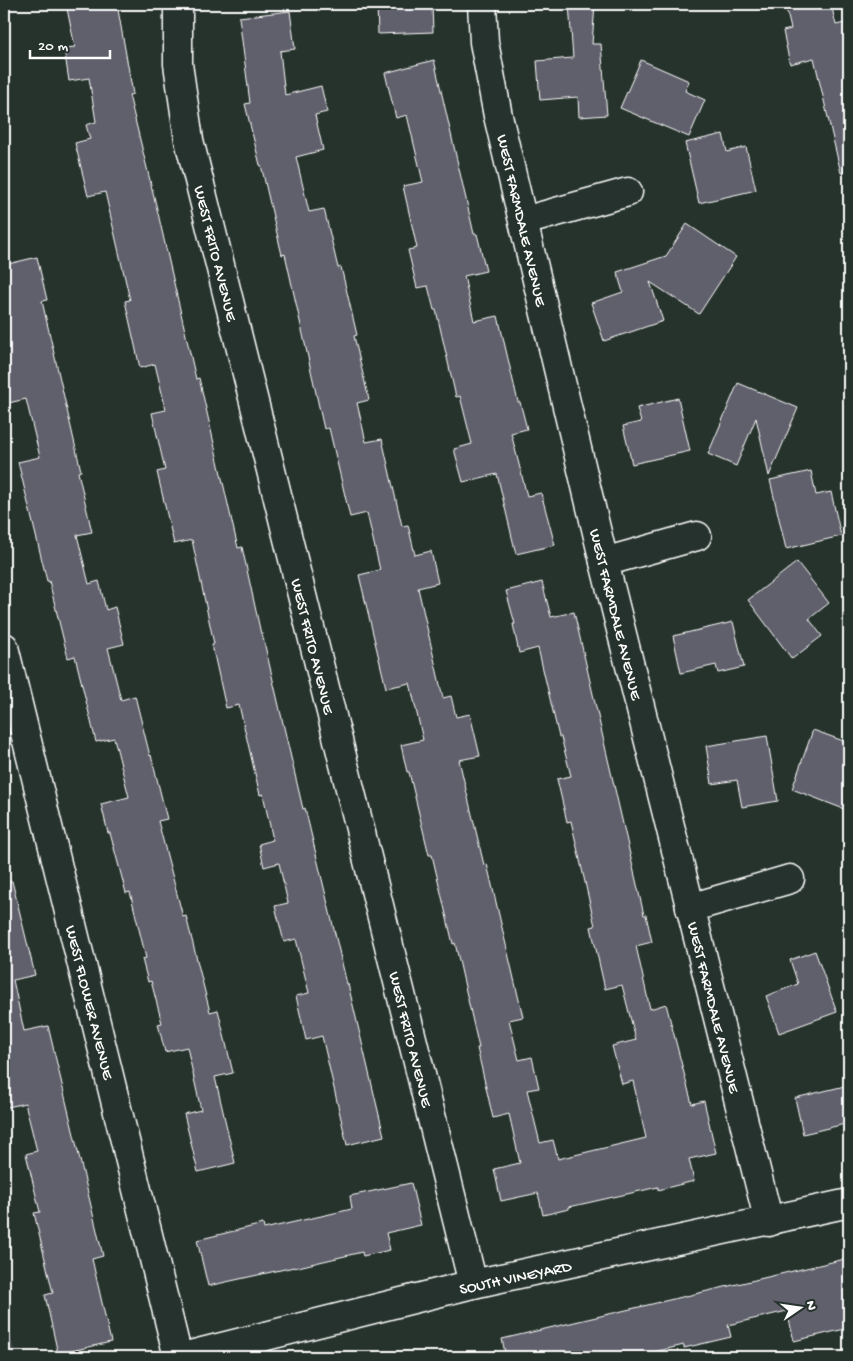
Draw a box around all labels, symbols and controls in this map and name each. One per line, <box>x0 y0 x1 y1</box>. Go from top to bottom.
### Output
scale bar <box>30 28 110 60</box>
text: 20 m <box>38 38 68 56</box>
street label: WEST FARMDALE AVENUE <box>491 133 549 309</box>
street label: WEST FRITO AVENUE <box>188 184 240 325</box>
street label: WEST FARMDALE AVENUE <box>583 527 644 703</box>
street label: WEST FRITO AVENUE <box>285 577 337 718</box>
street label: WEST FARMDALE AVENUE <box>681 920 742 1096</box>
street label: WEST FLOWER AVENUE <box>59 924 116 1083</box>
street label: WEST FRITO AVENUE <box>383 970 435 1111</box>
street label: SOUTH VINEYARD <box>458 1258 574 1301</box>
north arrow <box>776 1284 826 1334</box>
text: N <box>801 1299 820 1312</box>

